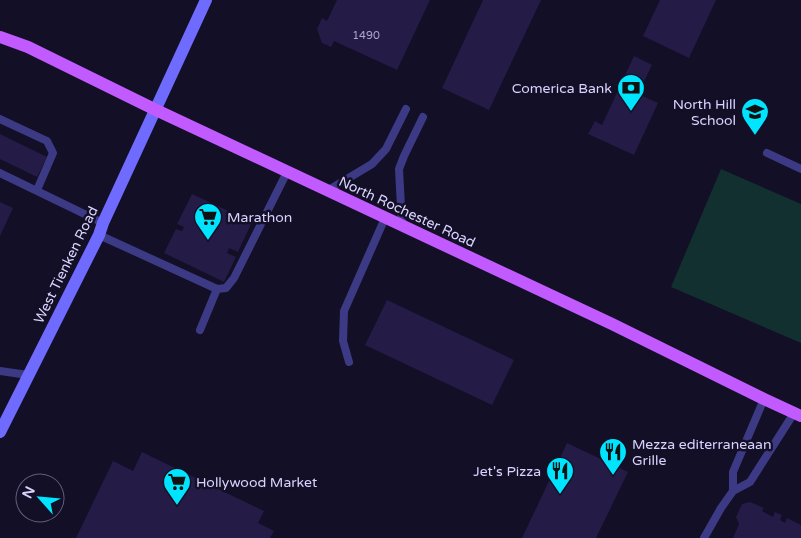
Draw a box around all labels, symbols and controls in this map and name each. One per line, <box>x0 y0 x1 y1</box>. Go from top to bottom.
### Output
house number: 1490 <box>352 29 380 42</box>
bank icon: Comerica Bank <box>616 73 646 112</box>
place label: Comerica Bank <box>512 80 612 97</box>
place label: North Hill School <box>673 96 736 129</box>
school or university icon: North Hill School <box>740 97 770 136</box>
street label: North Rochester Road <box>336 173 478 251</box>
supermarket icon: Marathon <box>193 202 223 241</box>
street label: West Tienken Road <box>30 204 102 326</box>
place label: Marathon <box>227 209 292 226</box>
place label: Mezza editerraneaan Grille <box>632 436 771 469</box>
restaurant icon: Mezza editerraneaan Grille <box>598 437 628 476</box>
restaurant icon: Jet's Pizza <box>545 456 575 495</box>
place label: Jet's Pizza <box>473 463 541 480</box>
supermarket icon: Hollywood Market <box>162 467 192 506</box>
north arrow <box>15 473 65 523</box>
place label: Hollywood Market <box>196 474 318 491</box>
text: N <box>19 483 39 501</box>

